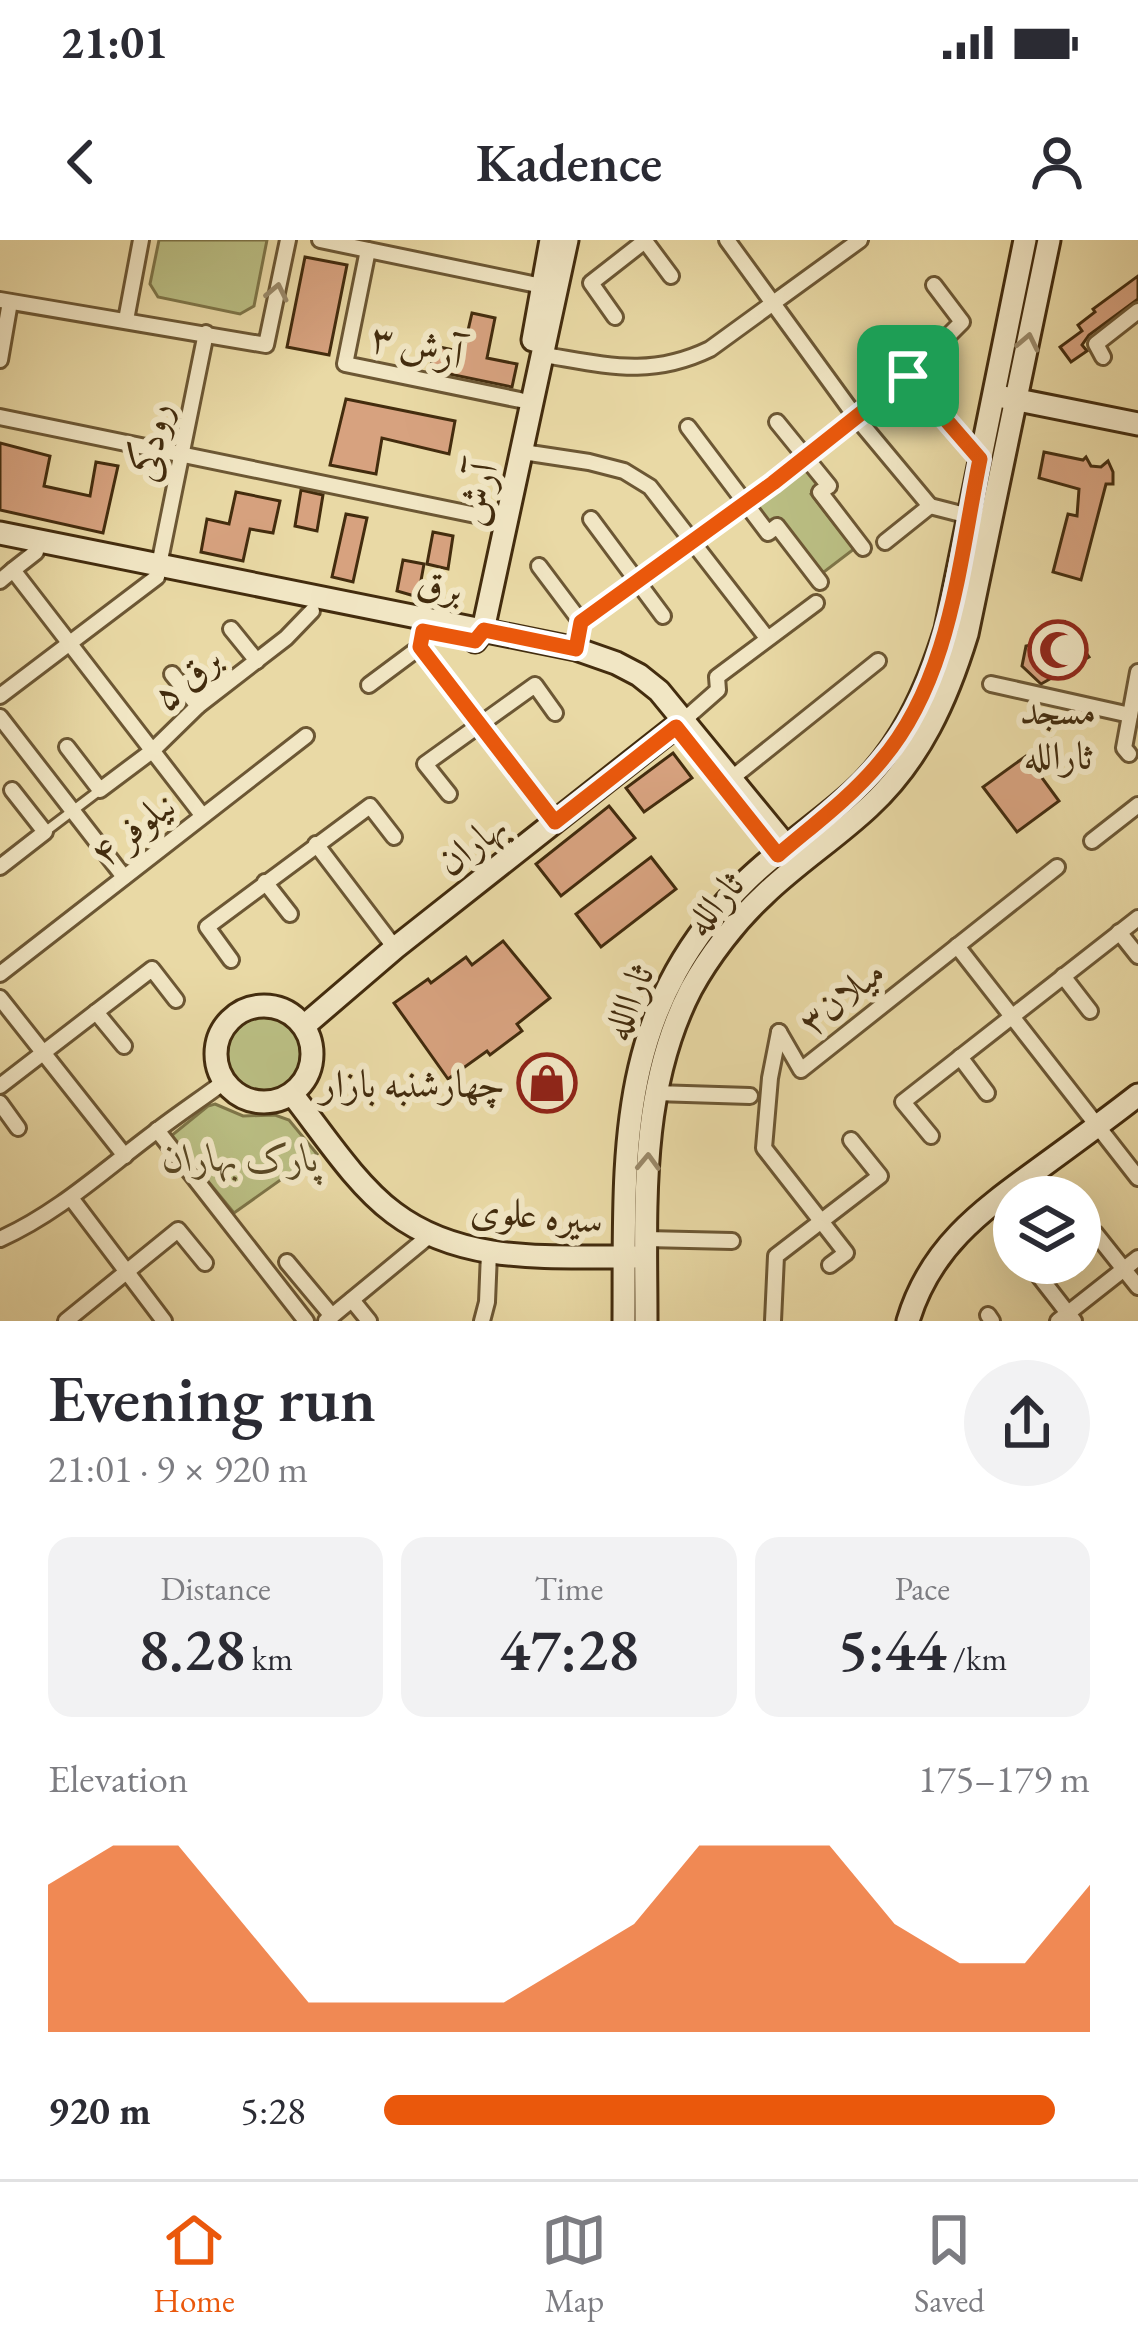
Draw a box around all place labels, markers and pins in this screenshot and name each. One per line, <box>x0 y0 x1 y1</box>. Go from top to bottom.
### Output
pin <box>857 325 959 427</box>
mosque icon: مسجد ثارالله <box>1027 619 1089 681</box>
place label: مسجد ثارالله <box>1020 685 1096 781</box>
shop icon: چهارشنبه بازار <box>516 1052 578 1114</box>
place label: چهارشنبه بازار <box>316 1058 505 1109</box>

